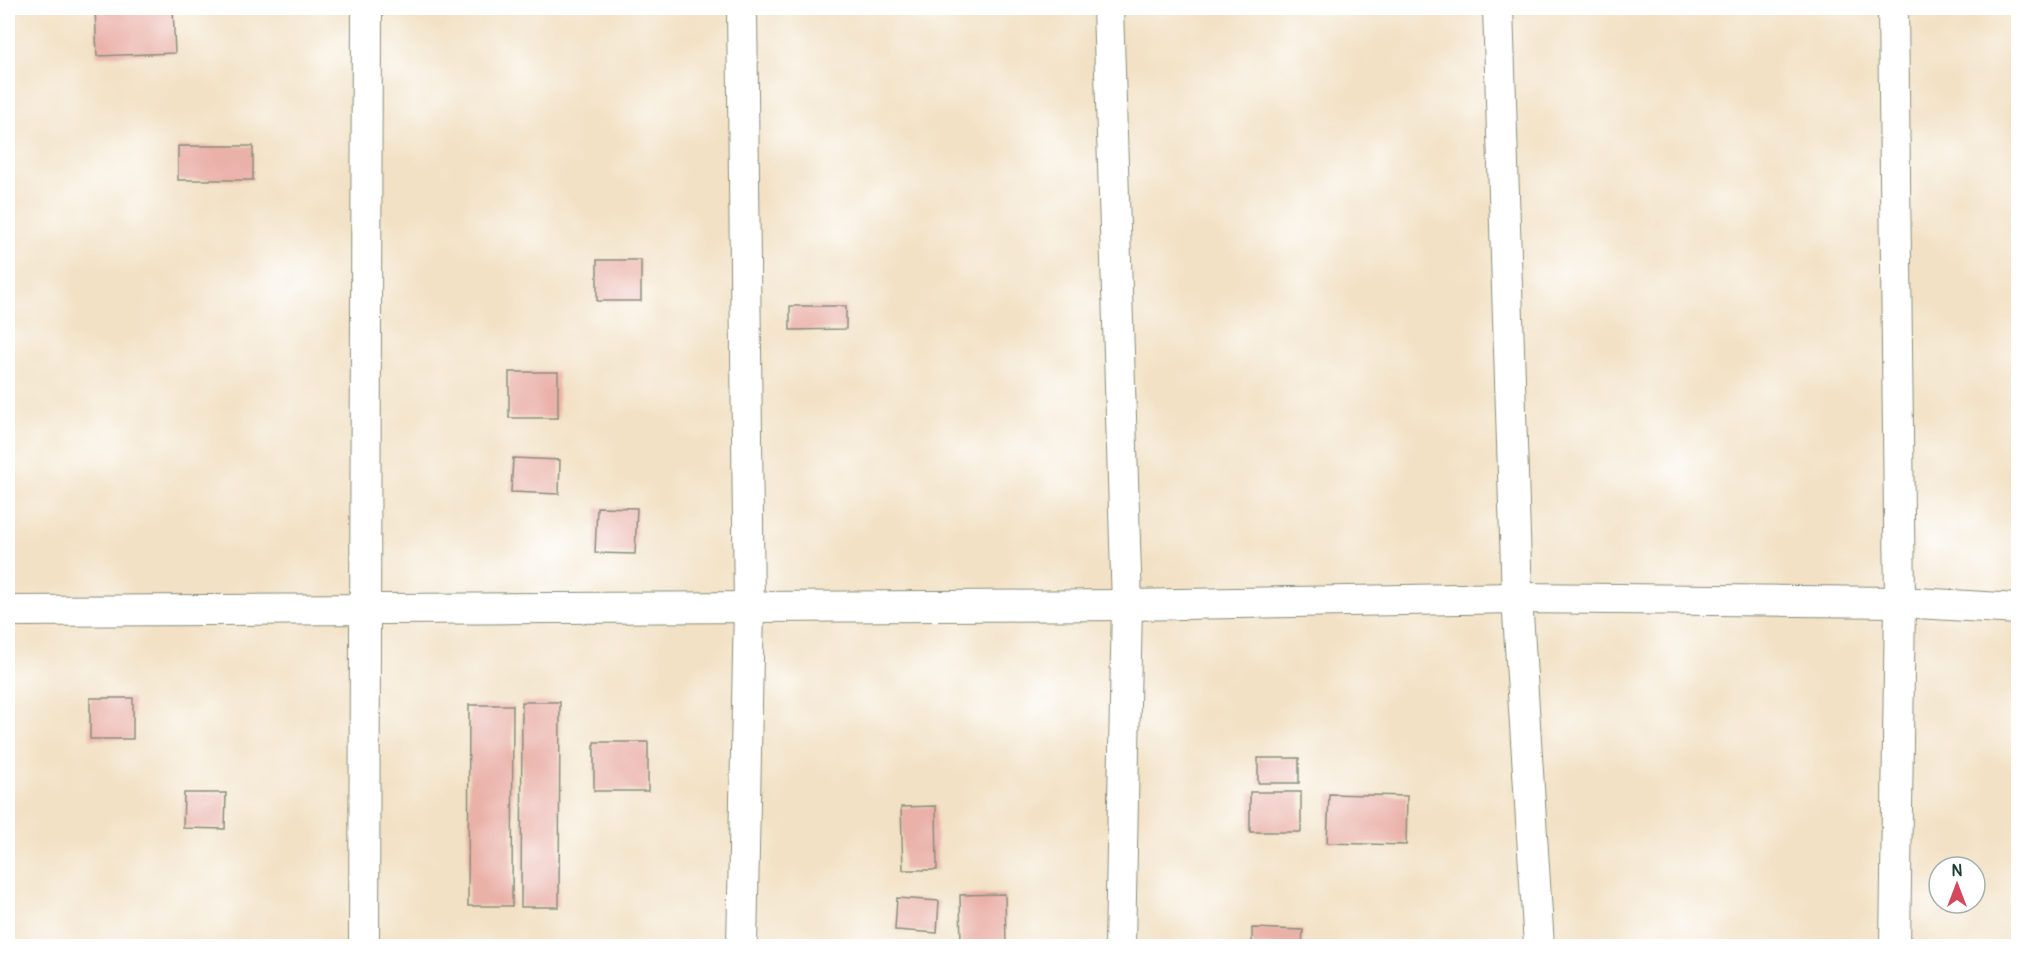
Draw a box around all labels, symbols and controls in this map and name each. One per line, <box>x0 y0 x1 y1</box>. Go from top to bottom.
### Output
north arrow <box>1927 855 1987 915</box>
text: N <box>1952 861 1963 881</box>

